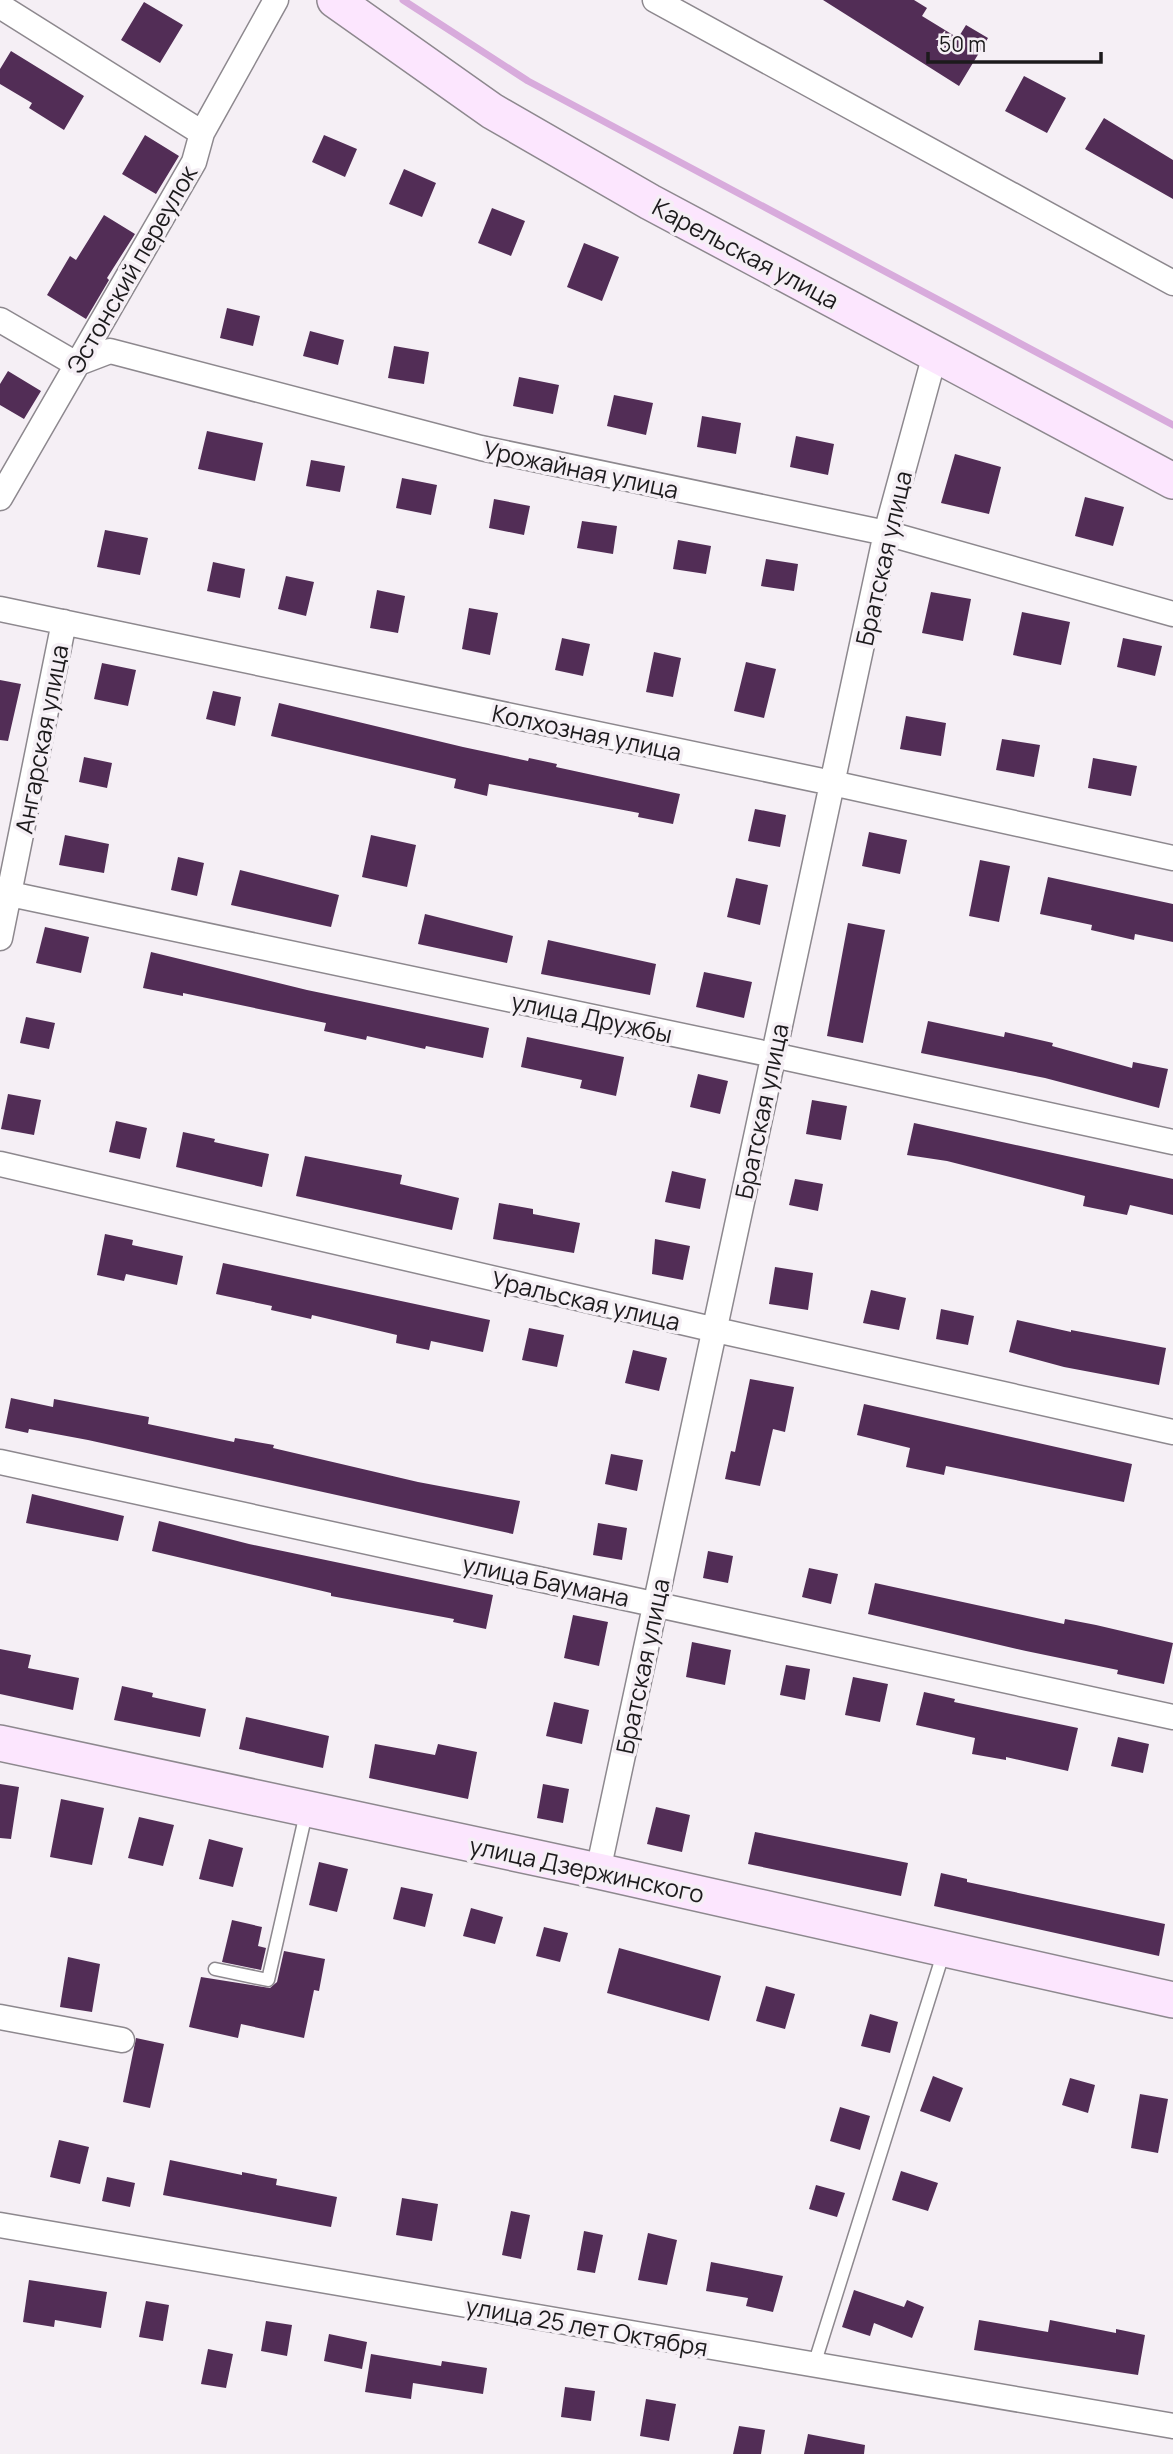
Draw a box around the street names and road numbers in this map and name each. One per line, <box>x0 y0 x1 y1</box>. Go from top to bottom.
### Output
street label: Эстонский переулок <box>58 158 205 379</box>
street label: Карельская улица <box>647 190 845 316</box>
street label: Урожайная улица <box>480 432 682 506</box>
street label: Братская улица <box>847 467 919 649</box>
street label: Ангарская улица <box>6 642 76 836</box>
street label: Колхозная улица <box>489 696 685 768</box>
street label: улица Дружбы <box>509 984 675 1050</box>
street label: Братская улица <box>726 1020 796 1202</box>
street label: Уральская улица <box>488 1262 684 1338</box>
street label: улица Баумана <box>460 1546 632 1614</box>
street label: Братская улица <box>607 1575 677 1757</box>
street label: улица Дзержинского <box>467 1828 707 1910</box>
street label: улица 25 лет Октября <box>463 2288 711 2364</box>

